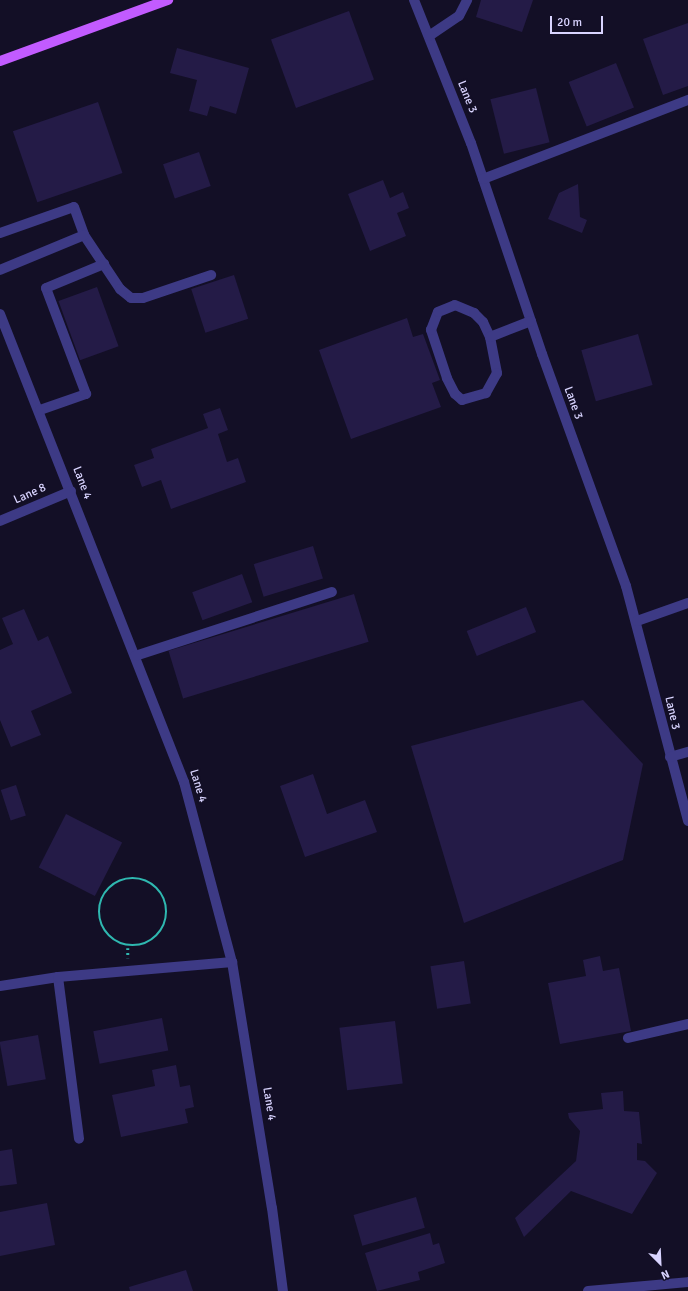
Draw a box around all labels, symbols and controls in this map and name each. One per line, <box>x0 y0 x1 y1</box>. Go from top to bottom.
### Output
scale bar <box>552 8 605 34</box>
text: 20 m <box>557 15 582 30</box>
street label: Lane 3 <box>454 79 480 115</box>
street label: Lane 3 <box>560 385 586 421</box>
street label: Lane 4 <box>69 465 95 501</box>
street label: Lane 8 <box>12 481 48 507</box>
street label: Lane 3 <box>661 695 683 731</box>
street label: Lane 4 <box>186 768 210 804</box>
street label: Lane 4 <box>259 1086 279 1122</box>
north arrow <box>640 1243 680 1283</box>
text: N <box>659 1267 671 1282</box>

